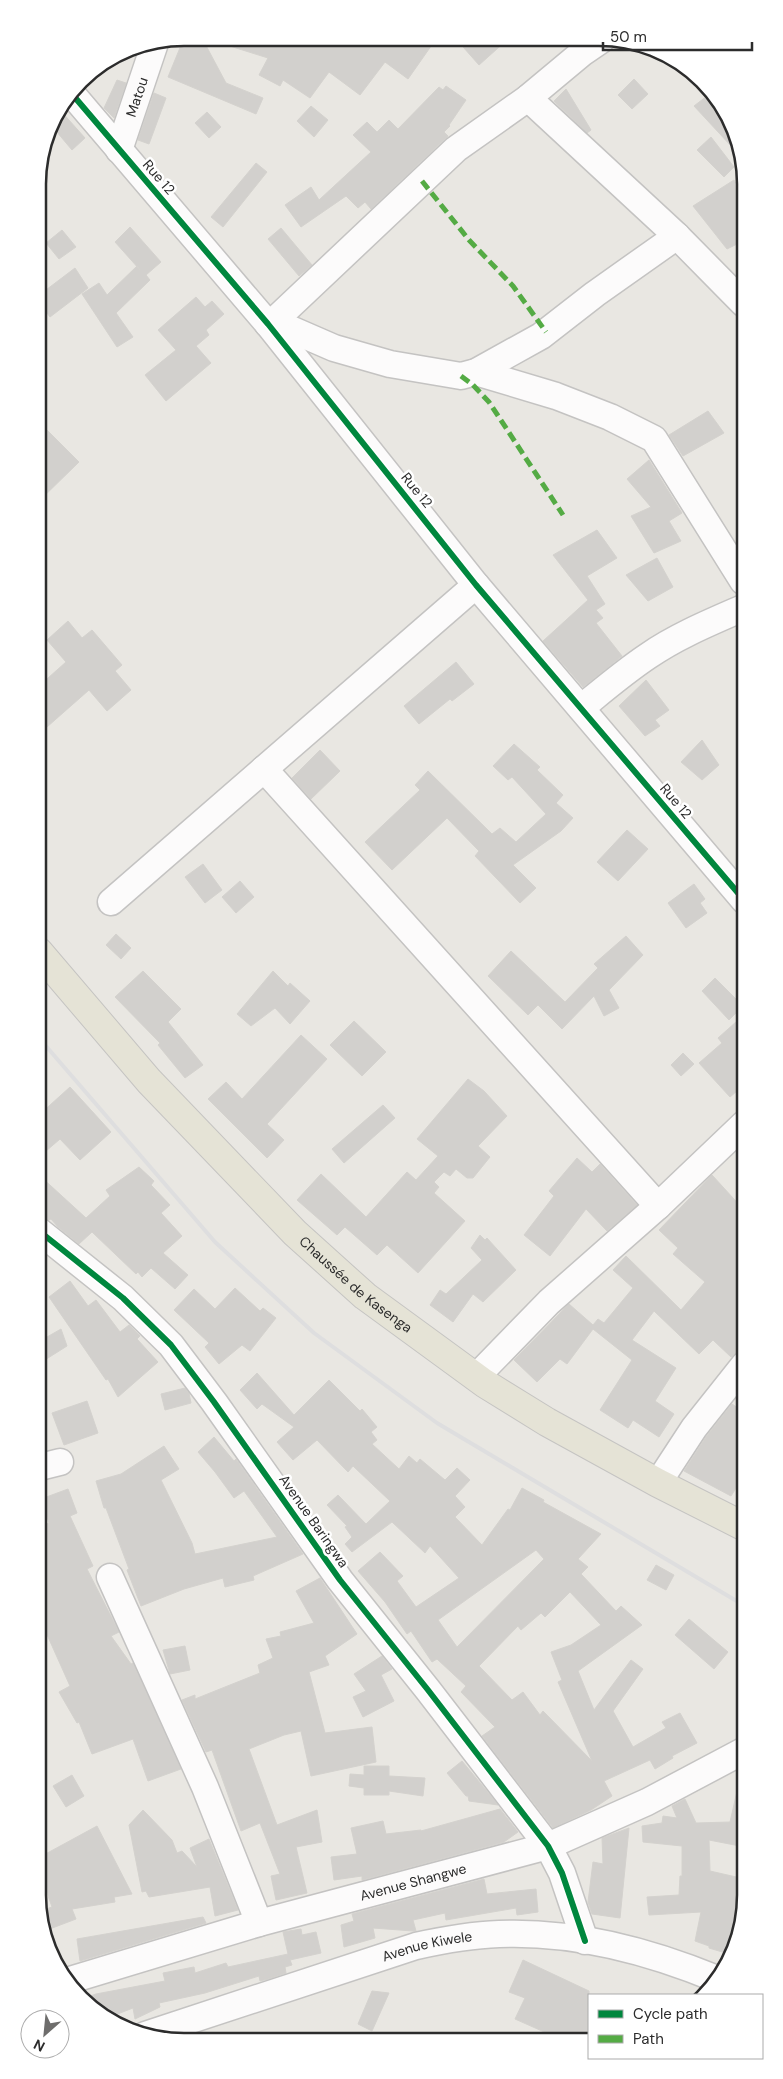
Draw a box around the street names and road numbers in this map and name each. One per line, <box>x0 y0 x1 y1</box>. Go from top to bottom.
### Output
street label: Matou <box>122 75 152 119</box>
street label: Rue 12 <box>139 156 179 198</box>
street label: Rue 12 <box>397 469 437 511</box>
street label: Rue 12 <box>656 780 696 822</box>
street label: Chaussée de Kasenga <box>295 1232 416 1337</box>
street label: Avenue Baringwa <box>275 1471 353 1571</box>
street label: Avenue Shangwe <box>358 1859 468 1905</box>
street label: Avenue Kiwele <box>380 1927 473 1966</box>

